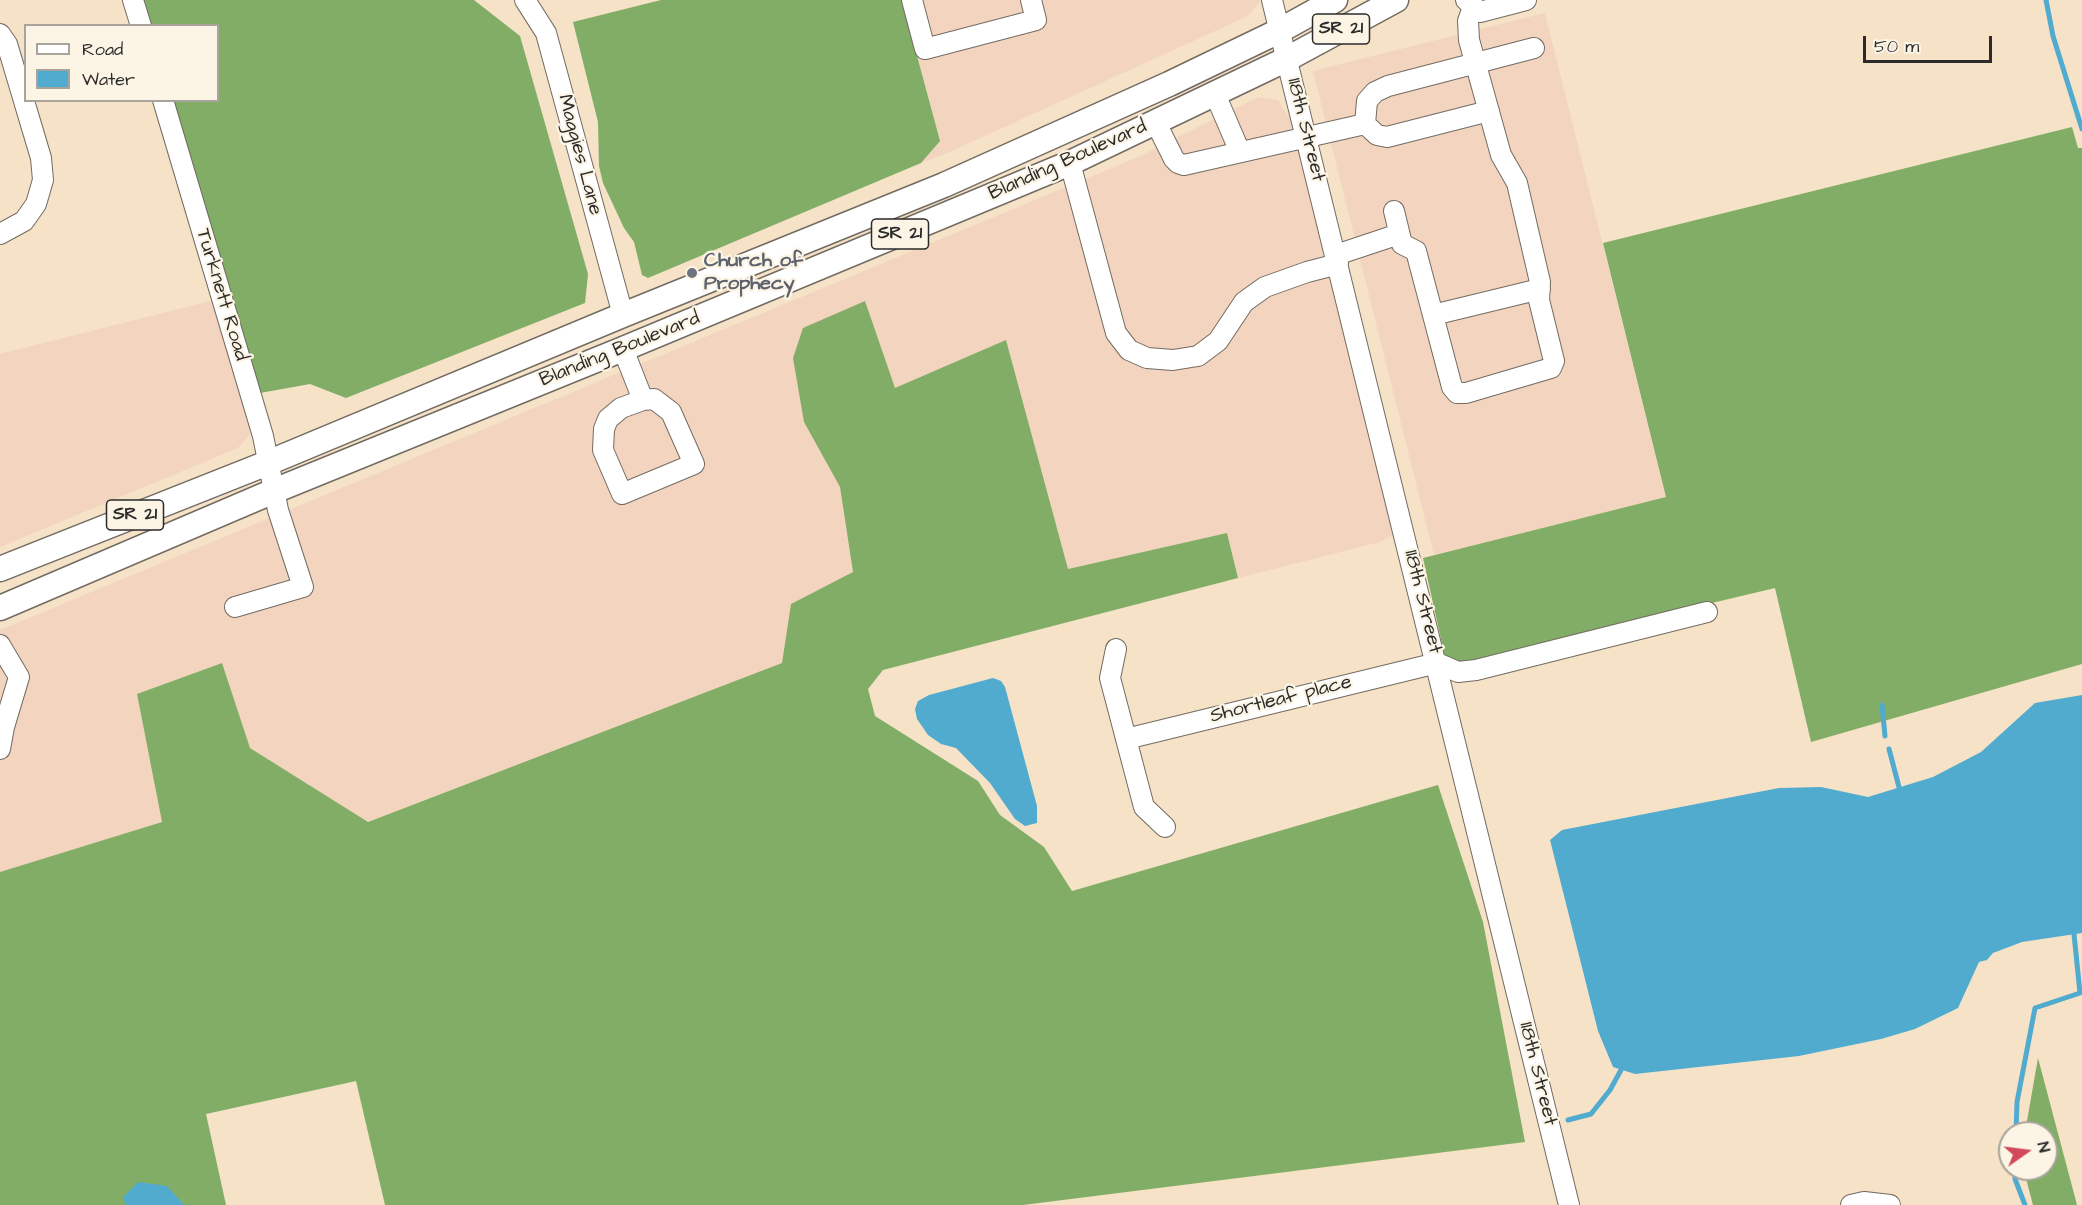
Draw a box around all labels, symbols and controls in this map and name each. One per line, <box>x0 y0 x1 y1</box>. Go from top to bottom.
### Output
road number: SR 21 <box>1312 14 1370 44</box>
legend <box>24 24 219 102</box>
scale bar <box>1866 24 1995 62</box>
text: 50 m <box>1874 34 1919 59</box>
text: Road <box>82 37 123 62</box>
text: Water <box>82 67 135 92</box>
street label: 118th Street <box>1281 76 1329 184</box>
street label: Maggies Lane <box>551 92 607 218</box>
street label: Blanding Boulevard <box>985 115 1151 207</box>
road number: SR 21 <box>872 219 928 249</box>
street label: Turknett Road <box>190 226 252 364</box>
place label: Church of Prophecy <box>704 250 803 297</box>
marker: Church of Prophecy <box>685 266 699 280</box>
street label: Blanding Boulevard <box>536 307 704 393</box>
road number: SR 21 <box>106 500 164 530</box>
street label: 118th Street <box>1398 548 1446 656</box>
street label: Shortleaf place <box>1208 671 1354 729</box>
street label: 118th Street <box>1513 1020 1561 1128</box>
north arrow <box>1998 1121 2058 1181</box>
text: N <box>2032 1140 2055 1155</box>

